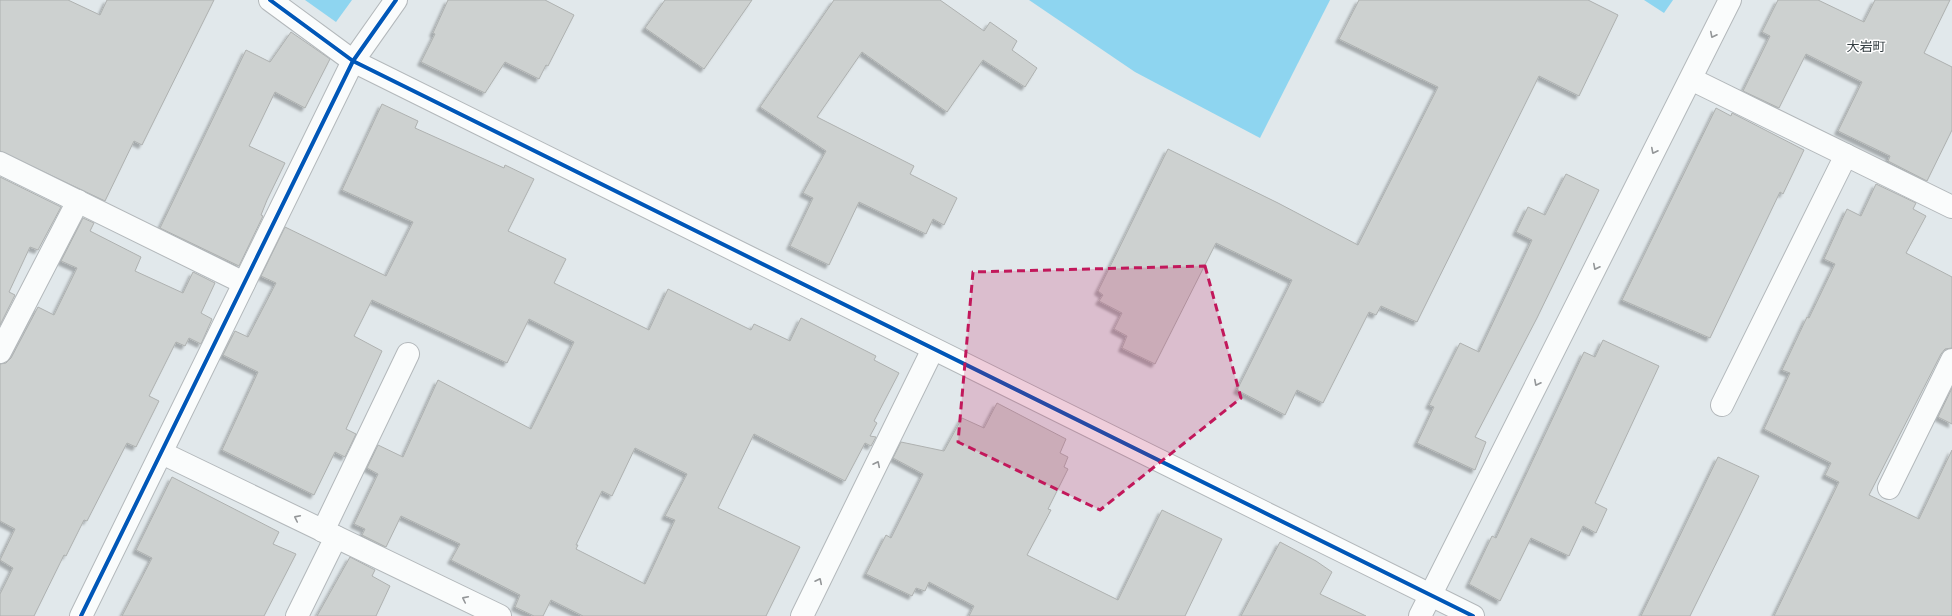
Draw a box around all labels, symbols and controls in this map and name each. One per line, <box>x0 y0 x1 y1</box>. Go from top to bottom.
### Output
one-way arrow <box>1710 31 1717 38</box>
district label: 大岩町 <box>1846 39 1886 54</box>
one-way arrow <box>1651 147 1659 154</box>
one-way arrow <box>1593 263 1601 270</box>
one-way arrow <box>1534 379 1542 386</box>
one-way arrow <box>872 461 879 469</box>
one-way arrow <box>294 515 301 523</box>
one-way arrow <box>814 578 822 585</box>
one-way arrow <box>461 596 469 604</box>

